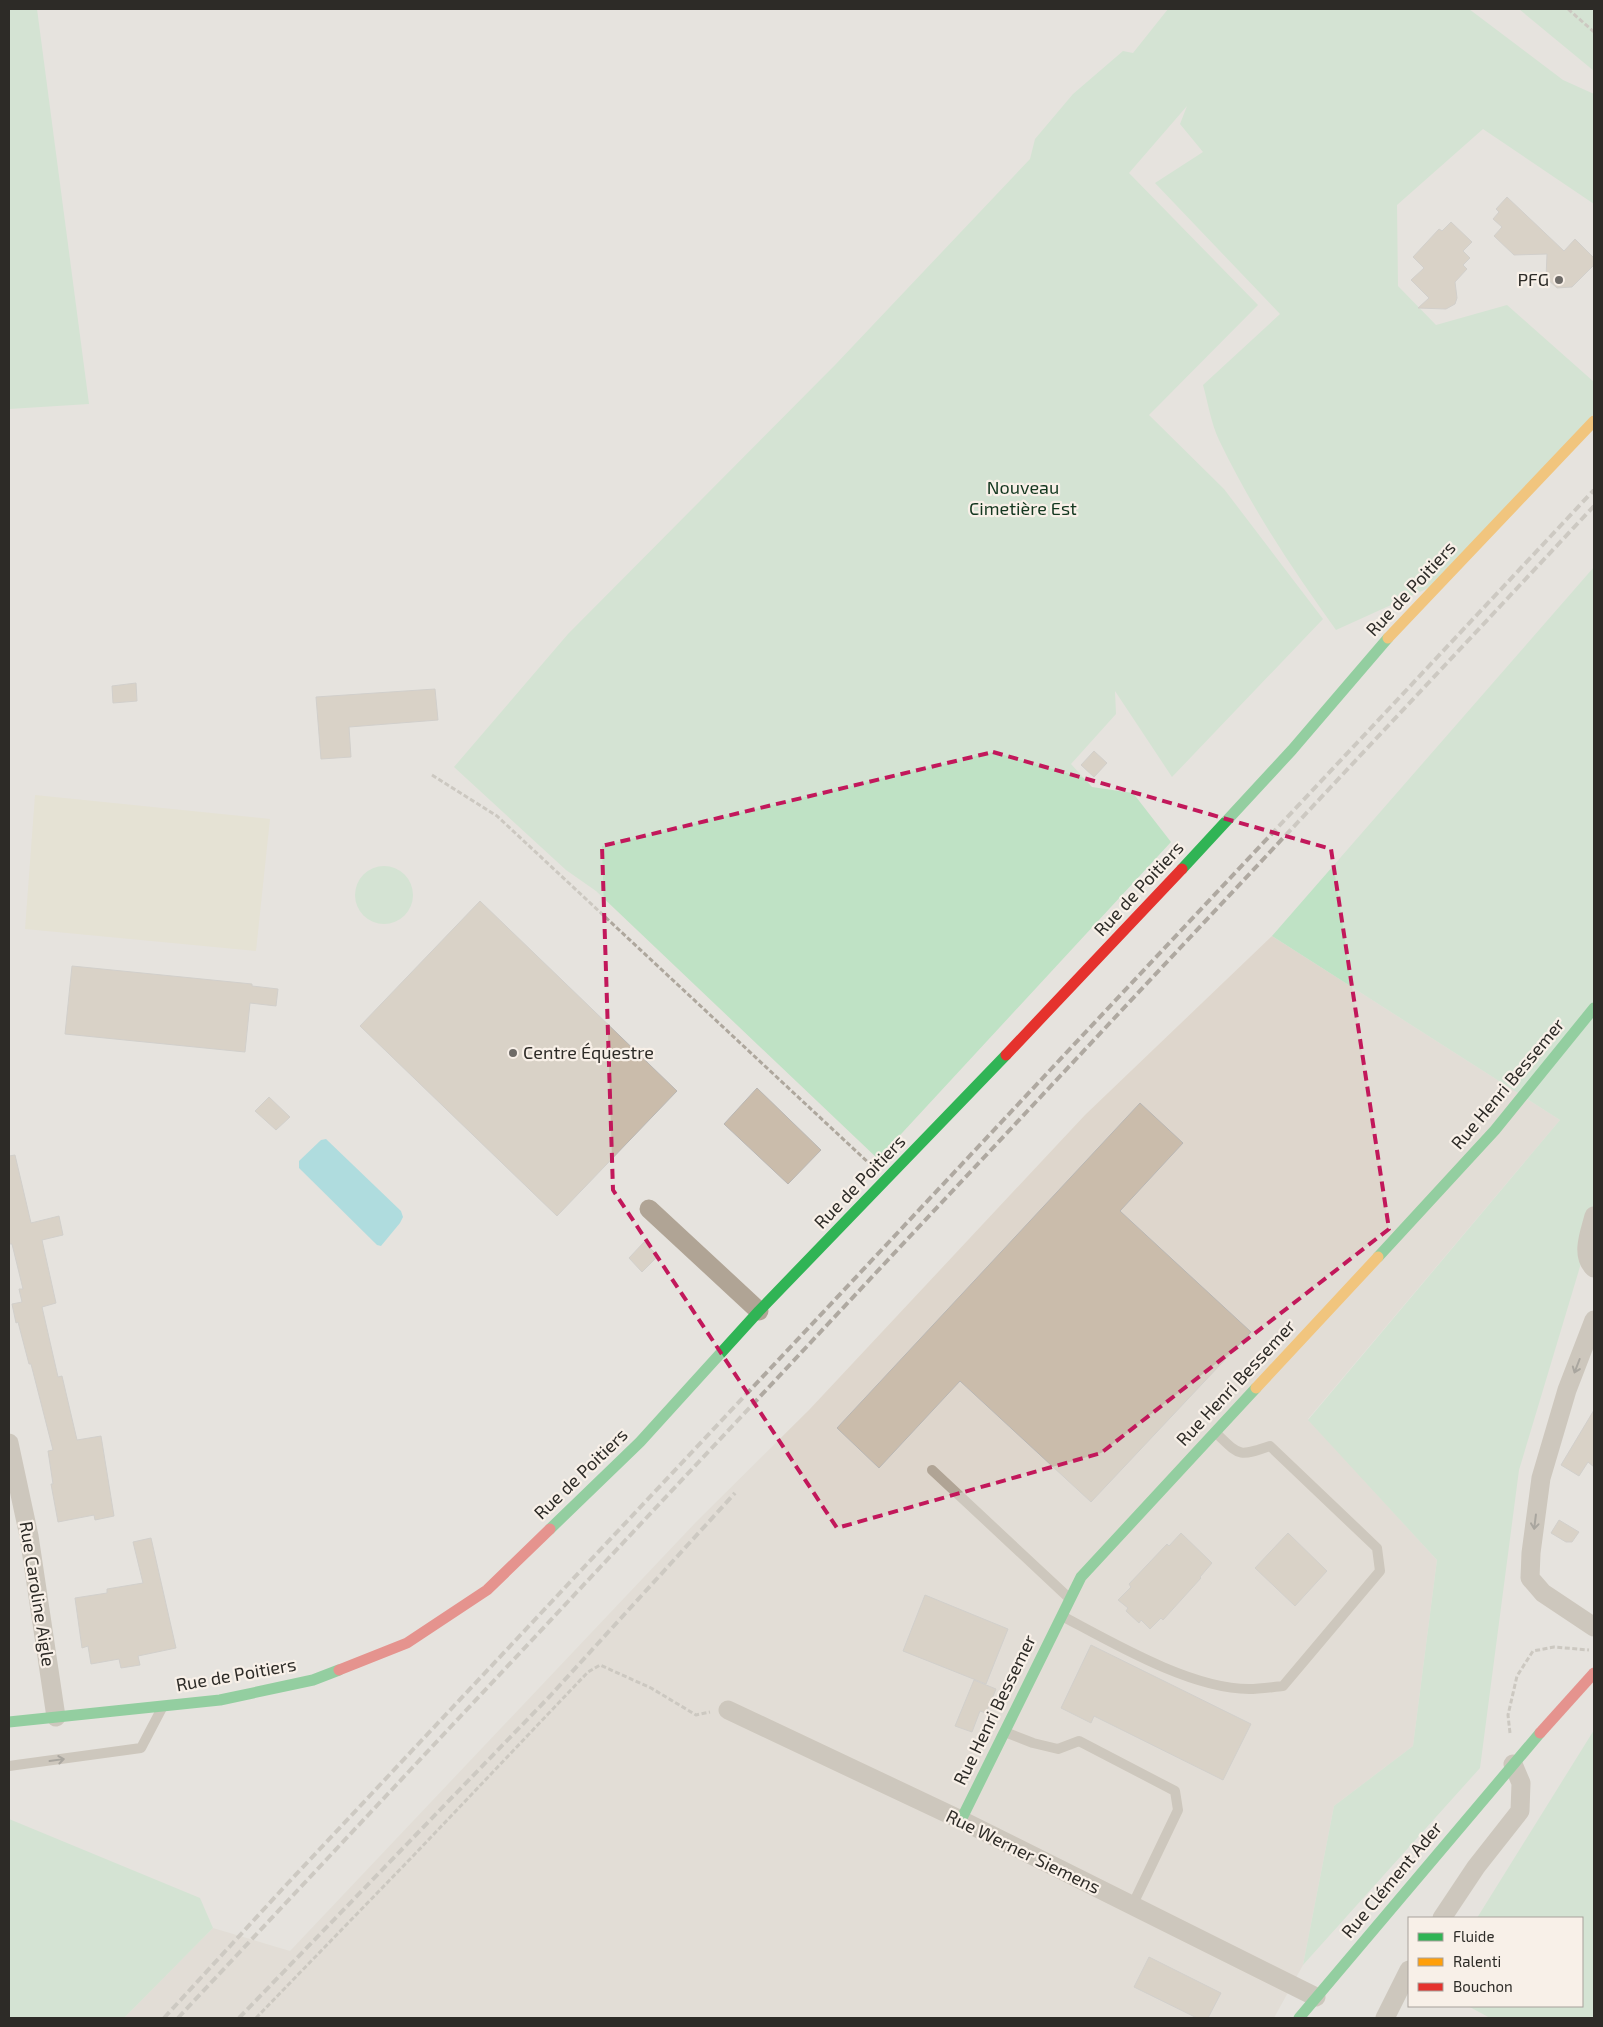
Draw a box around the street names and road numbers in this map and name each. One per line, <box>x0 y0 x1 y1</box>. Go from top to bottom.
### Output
street label: Rue de Poitiers <box>1361 536 1460 640</box>
street label: Rue de Poitiers <box>1089 836 1188 940</box>
street label: Rue Henri Bessemer <box>1446 1013 1568 1153</box>
street label: Rue de Poitiers <box>809 1130 909 1233</box>
street label: Rue Henri Bessemer <box>1171 1315 1299 1450</box>
street label: Rue de Poitiers <box>529 1423 632 1523</box>
street label: Rue Caroline Aigle <box>16 1520 60 1668</box>
street label: Rue Henri Bessemer <box>948 1631 1040 1788</box>
street label: Rue de Poitiers <box>174 1653 298 1695</box>
street label: Rue Werner Siemens <box>943 1804 1104 1898</box>
street label: Rue Clément Ader <box>1336 1817 1446 1942</box>

